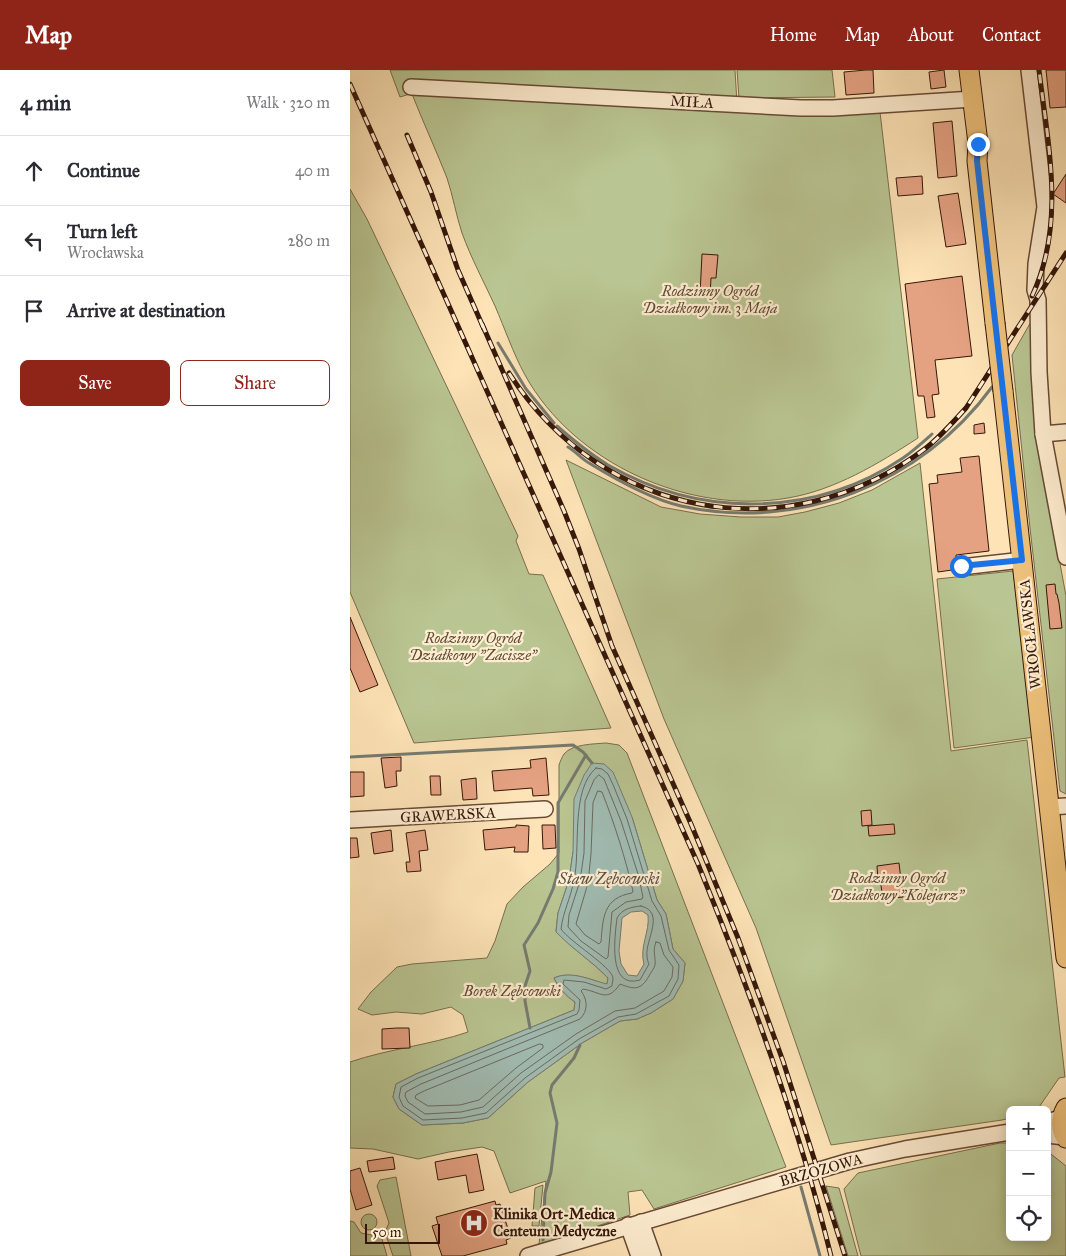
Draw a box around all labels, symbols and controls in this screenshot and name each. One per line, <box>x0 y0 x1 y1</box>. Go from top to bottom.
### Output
text: Map <box>25 20 72 50</box>
text: Home <box>770 24 817 46</box>
text: Map <box>845 24 880 46</box>
text: About <box>908 24 954 46</box>
text: Contact <box>982 24 1041 46</box>
text: 4 min <box>20 90 71 116</box>
street label: MIŁA <box>670 92 714 112</box>
text: Walk · 320 m <box>246 93 330 112</box>
route end <box>967 133 990 156</box>
icon: ahead <box>20 157 48 185</box>
text: Continue <box>67 159 140 182</box>
text: 40 m <box>295 161 330 180</box>
text: Turn left <box>67 220 137 243</box>
icon: left <box>20 227 48 255</box>
text: 280 m <box>287 231 330 250</box>
text: Wrocławska <box>67 243 144 262</box>
park label: Rodzinny Ogród Działkowy im. 3 Maja <box>643 282 777 317</box>
icon: arrive <box>20 297 48 325</box>
text: Arrive at destination <box>67 299 225 322</box>
button: Save <box>20 360 170 406</box>
button: Share <box>180 360 330 406</box>
route start <box>950 555 973 578</box>
street label: WROCŁAWSKA <box>1015 578 1045 690</box>
park label: Rodzinny Ogród Działkowy "Zacisze" <box>409 629 539 664</box>
street label: GRAWERSKA <box>400 804 496 826</box>
water label: Staw Zębcowski <box>557 869 660 888</box>
park label: Rodzinny Ogród Działkowy "Kolejarz" <box>830 869 966 904</box>
park label: Borek Zębcowski <box>462 982 561 1000</box>
map controls <box>1006 1106 1051 1241</box>
button: + <box>1006 1106 1051 1151</box>
street label: BRZOZOWA <box>777 1150 865 1190</box>
button: − <box>1006 1151 1051 1196</box>
button: locate <box>1006 1196 1051 1241</box>
place label: Klinika Ort-Medica Centeum Medyczne <box>493 1205 617 1241</box>
hospital icon: Klinika Ort-Medica Centeum Medyczne <box>459 1208 489 1238</box>
scale bar <box>365 1221 440 1244</box>
text: 50 m <box>372 1224 401 1241</box>

